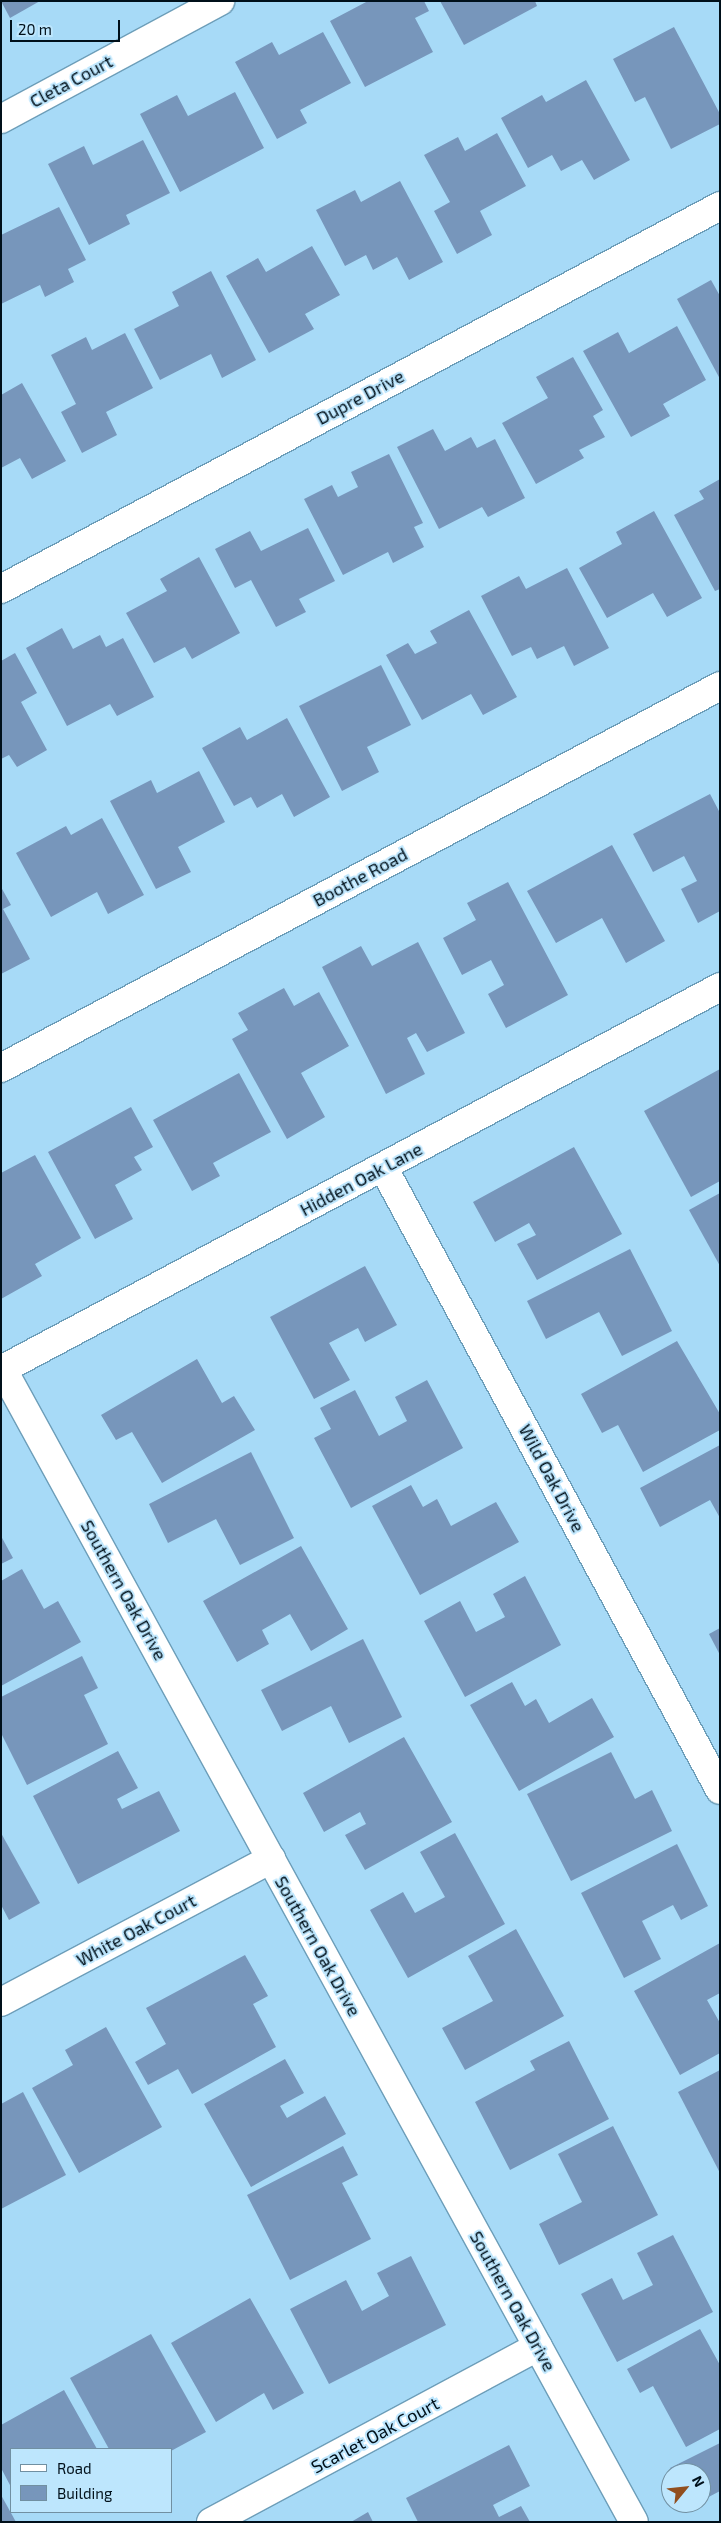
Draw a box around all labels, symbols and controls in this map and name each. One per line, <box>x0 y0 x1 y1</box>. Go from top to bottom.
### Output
scale bar <box>12 10 122 42</box>
text: 20 m <box>18 20 52 38</box>
street label: Cleta Court <box>26 50 116 112</box>
street label: Dupre Drive <box>313 365 407 429</box>
street label: Boothe Road <box>309 843 411 911</box>
street label: Hidden Oak Lane <box>296 1138 426 1220</box>
street label: Wild Oak Drive <box>515 1420 589 1536</box>
street label: Southern Oak Drive <box>76 1516 172 1664</box>
street label: Southern Oak Drive <box>270 1872 366 2020</box>
street label: White Oak Court <box>72 1889 200 1971</box>
street label: Southern Oak Drive <box>465 2227 561 2375</box>
street label: Scarlet Oak Court <box>307 2392 443 2478</box>
legend <box>10 2448 172 2513</box>
text: Road <box>57 2459 92 2477</box>
north arrow <box>661 2463 711 2513</box>
text: N <box>689 2473 709 2490</box>
text: Building <box>57 2484 112 2502</box>

